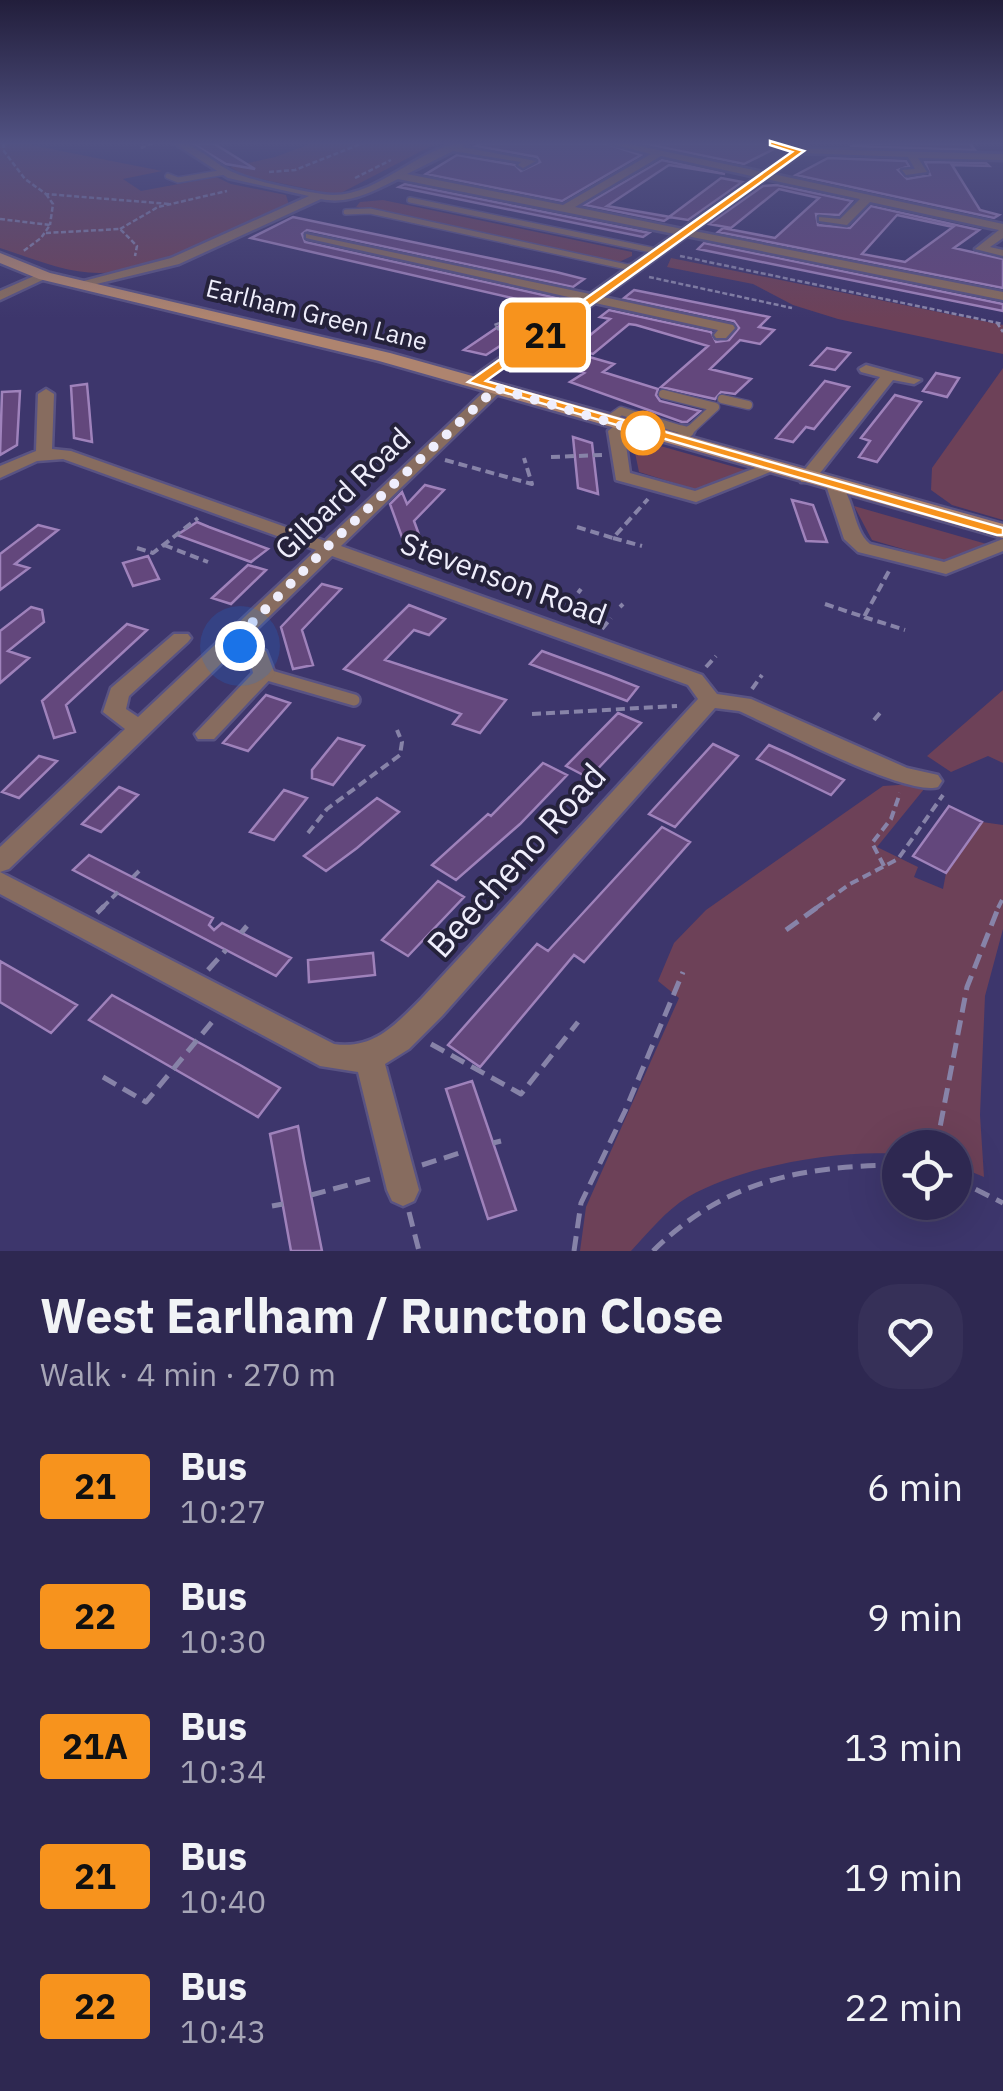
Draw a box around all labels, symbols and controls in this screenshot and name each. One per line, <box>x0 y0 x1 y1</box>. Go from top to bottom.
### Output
street label: Earlham Green Lane <box>203 271 431 357</box>
line badge: 21 <box>500 302 590 368</box>
text: 21 <box>524 312 566 358</box>
unlabelled marker <box>622 412 664 454</box>
street label: Gilbard Road <box>266 418 418 568</box>
street label: Stevenson Road <box>396 523 612 633</box>
your location <box>215 621 265 671</box>
street label: Beecheno Road <box>417 753 615 967</box>
map controls <box>882 1130 972 1220</box>
button: locate <box>882 1130 972 1220</box>
text: West Earlham / Runcton Close <box>40 1284 724 1346</box>
button: heart <box>858 1284 963 1389</box>
text: Walk · 4 min · 270 m <box>40 1353 336 1395</box>
text: Bus <box>180 1441 247 1490</box>
text: 6 min <box>867 1462 963 1511</box>
text: 21 <box>74 1463 116 1509</box>
text: 10:27 <box>180 1490 266 1532</box>
text: Bus <box>180 1571 247 1620</box>
text: 9 min <box>867 1592 963 1641</box>
text: 22 <box>74 1593 116 1639</box>
text: 10:30 <box>180 1620 266 1662</box>
text: Bus <box>180 1701 247 1750</box>
text: 13 min <box>844 1722 963 1771</box>
text: 21A <box>62 1723 128 1769</box>
text: 10:34 <box>180 1750 266 1792</box>
text: Bus <box>180 1831 247 1880</box>
text: 19 min <box>844 1852 963 1901</box>
text: 21 <box>74 1853 116 1899</box>
text: 10:40 <box>180 1880 266 1922</box>
text: Bus <box>180 1961 247 2010</box>
text: 22 min <box>844 1982 963 2031</box>
text: 22 <box>74 1983 116 2029</box>
text: 10:43 <box>180 2010 266 2052</box>

